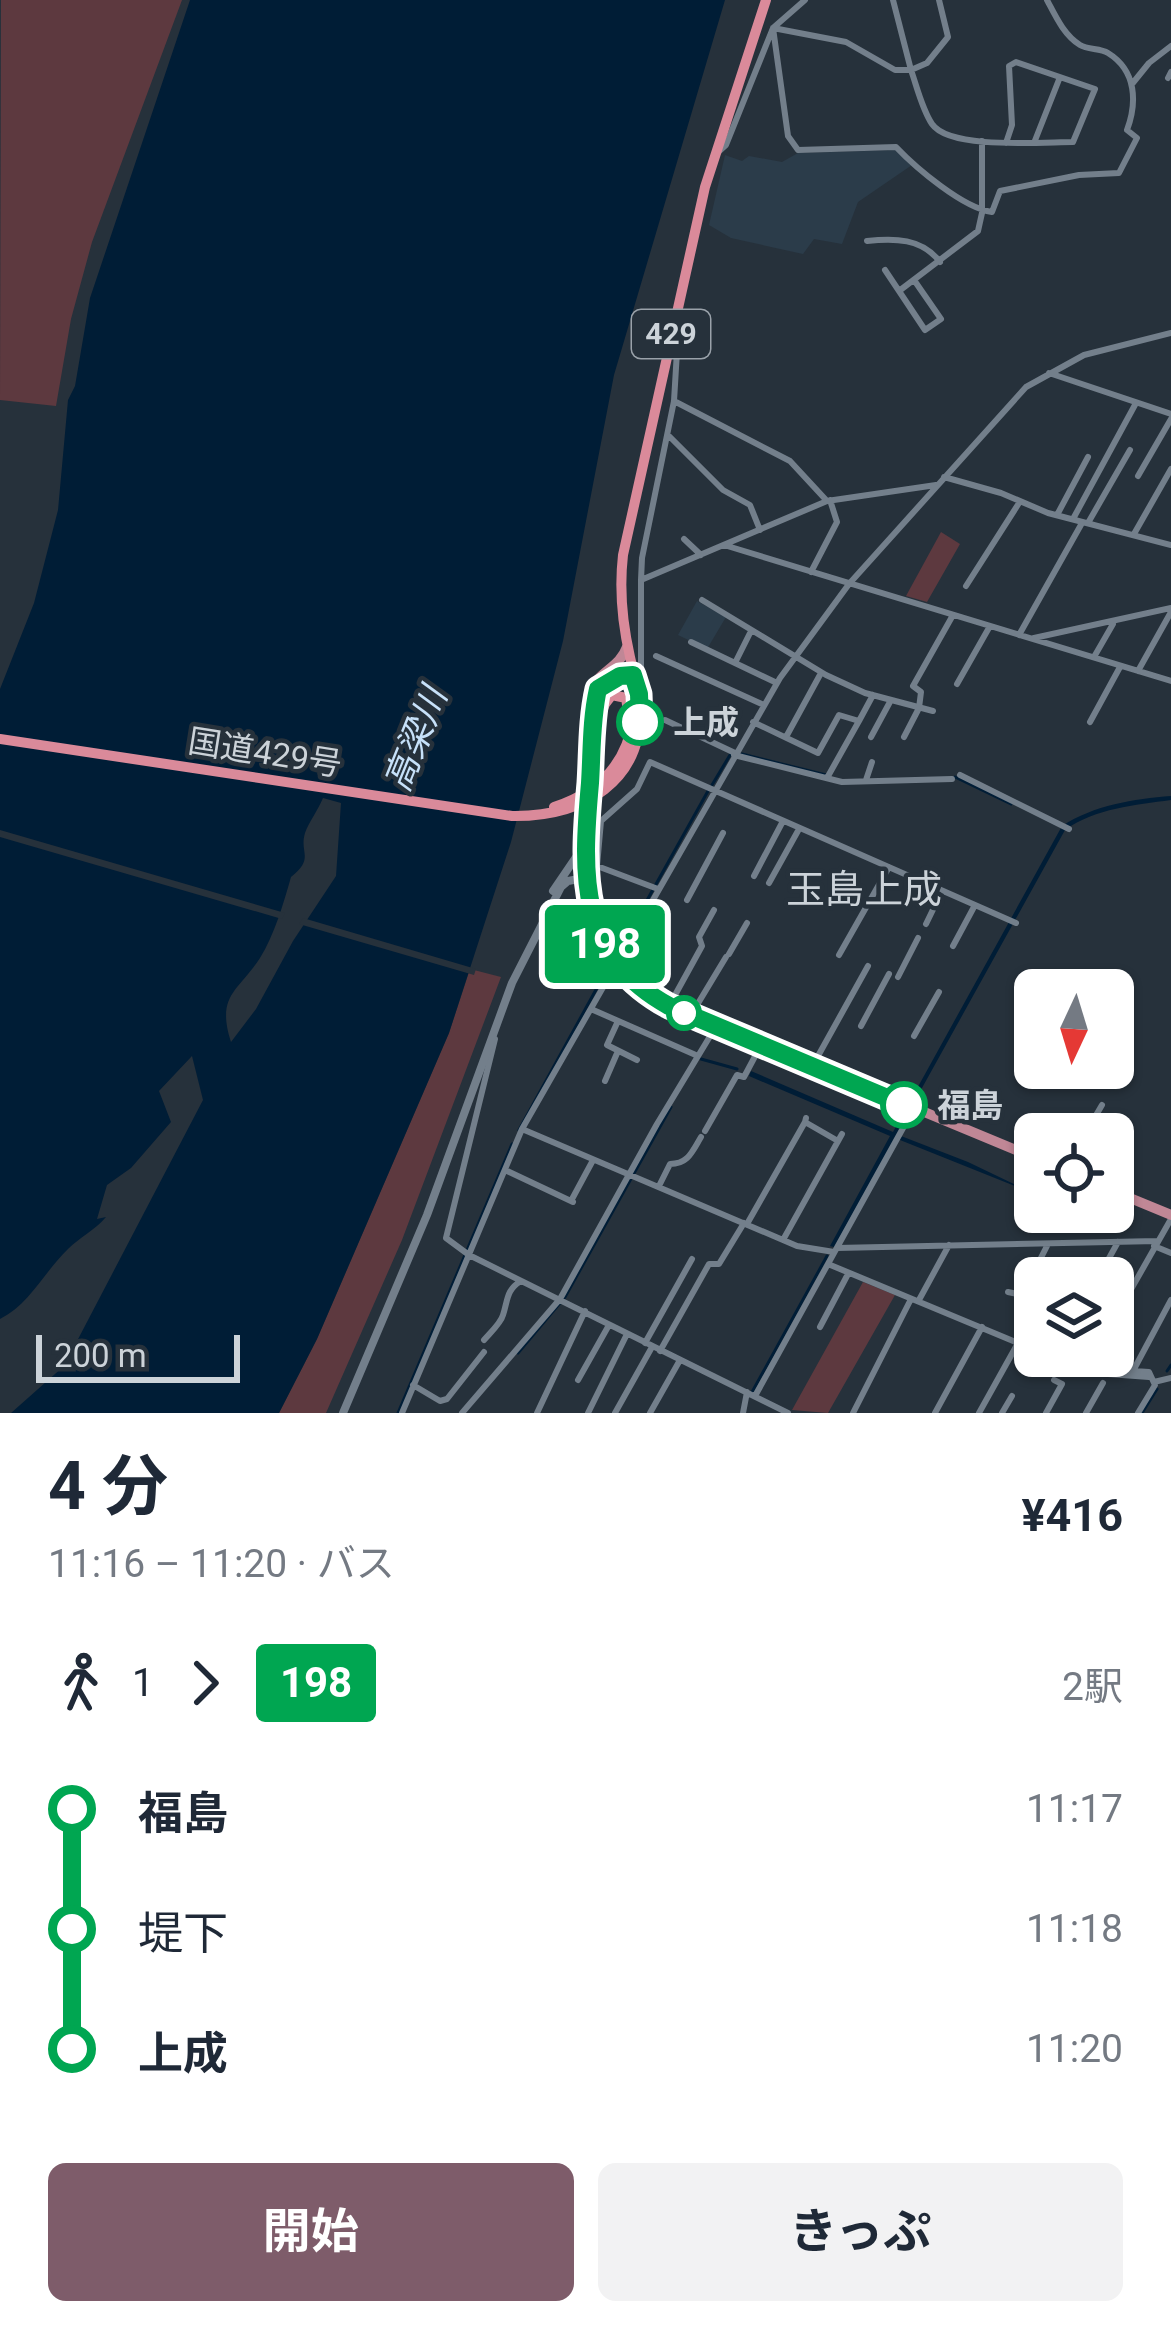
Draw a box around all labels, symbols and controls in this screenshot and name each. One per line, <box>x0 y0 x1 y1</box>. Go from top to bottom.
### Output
road number: 429 <box>632 310 710 358</box>
water label: 高梁川 <box>376 678 457 797</box>
marker: 上成 <box>618 700 662 744</box>
place label: 上成 <box>673 703 739 742</box>
street label: 国道429号 <box>186 721 344 784</box>
district label: 玉島上成 <box>786 867 942 913</box>
line badge: 198 <box>536 905 674 983</box>
text: 198 <box>569 919 641 968</box>
north arrow <box>1014 969 1134 1089</box>
map controls <box>1014 969 1134 1377</box>
unlabelled marker <box>668 997 700 1029</box>
marker: 福島 <box>882 1083 926 1127</box>
place label: 福島 <box>937 1086 1003 1125</box>
button: locate <box>1014 1113 1134 1233</box>
button: layers <box>1014 1257 1134 1377</box>
scale bar <box>36 1329 240 1382</box>
text: 200 m <box>54 1336 147 1375</box>
text: 4 分 <box>48 1448 168 1525</box>
text: ¥416 <box>1021 1489 1123 1542</box>
text: 11:16 – 11:20 · バス <box>48 1541 395 1587</box>
icon: walk <box>48 1650 114 1716</box>
icon: forward <box>172 1650 238 1716</box>
text: 198 <box>280 1658 352 1707</box>
text: 1 <box>132 1660 154 1706</box>
text: 2駅 <box>1062 1664 1123 1710</box>
text: 11:17 <box>1026 1786 1123 1832</box>
text: 福島 <box>138 1787 228 1840</box>
text: 11:18 <box>1026 1906 1123 1952</box>
text: 堤下 <box>138 1907 228 1960</box>
text: 11:20 <box>1026 2026 1123 2072</box>
text: 上成 <box>138 2027 228 2080</box>
button: 開始 <box>48 2163 574 2301</box>
button: きっぷ <box>598 2163 1123 2301</box>

